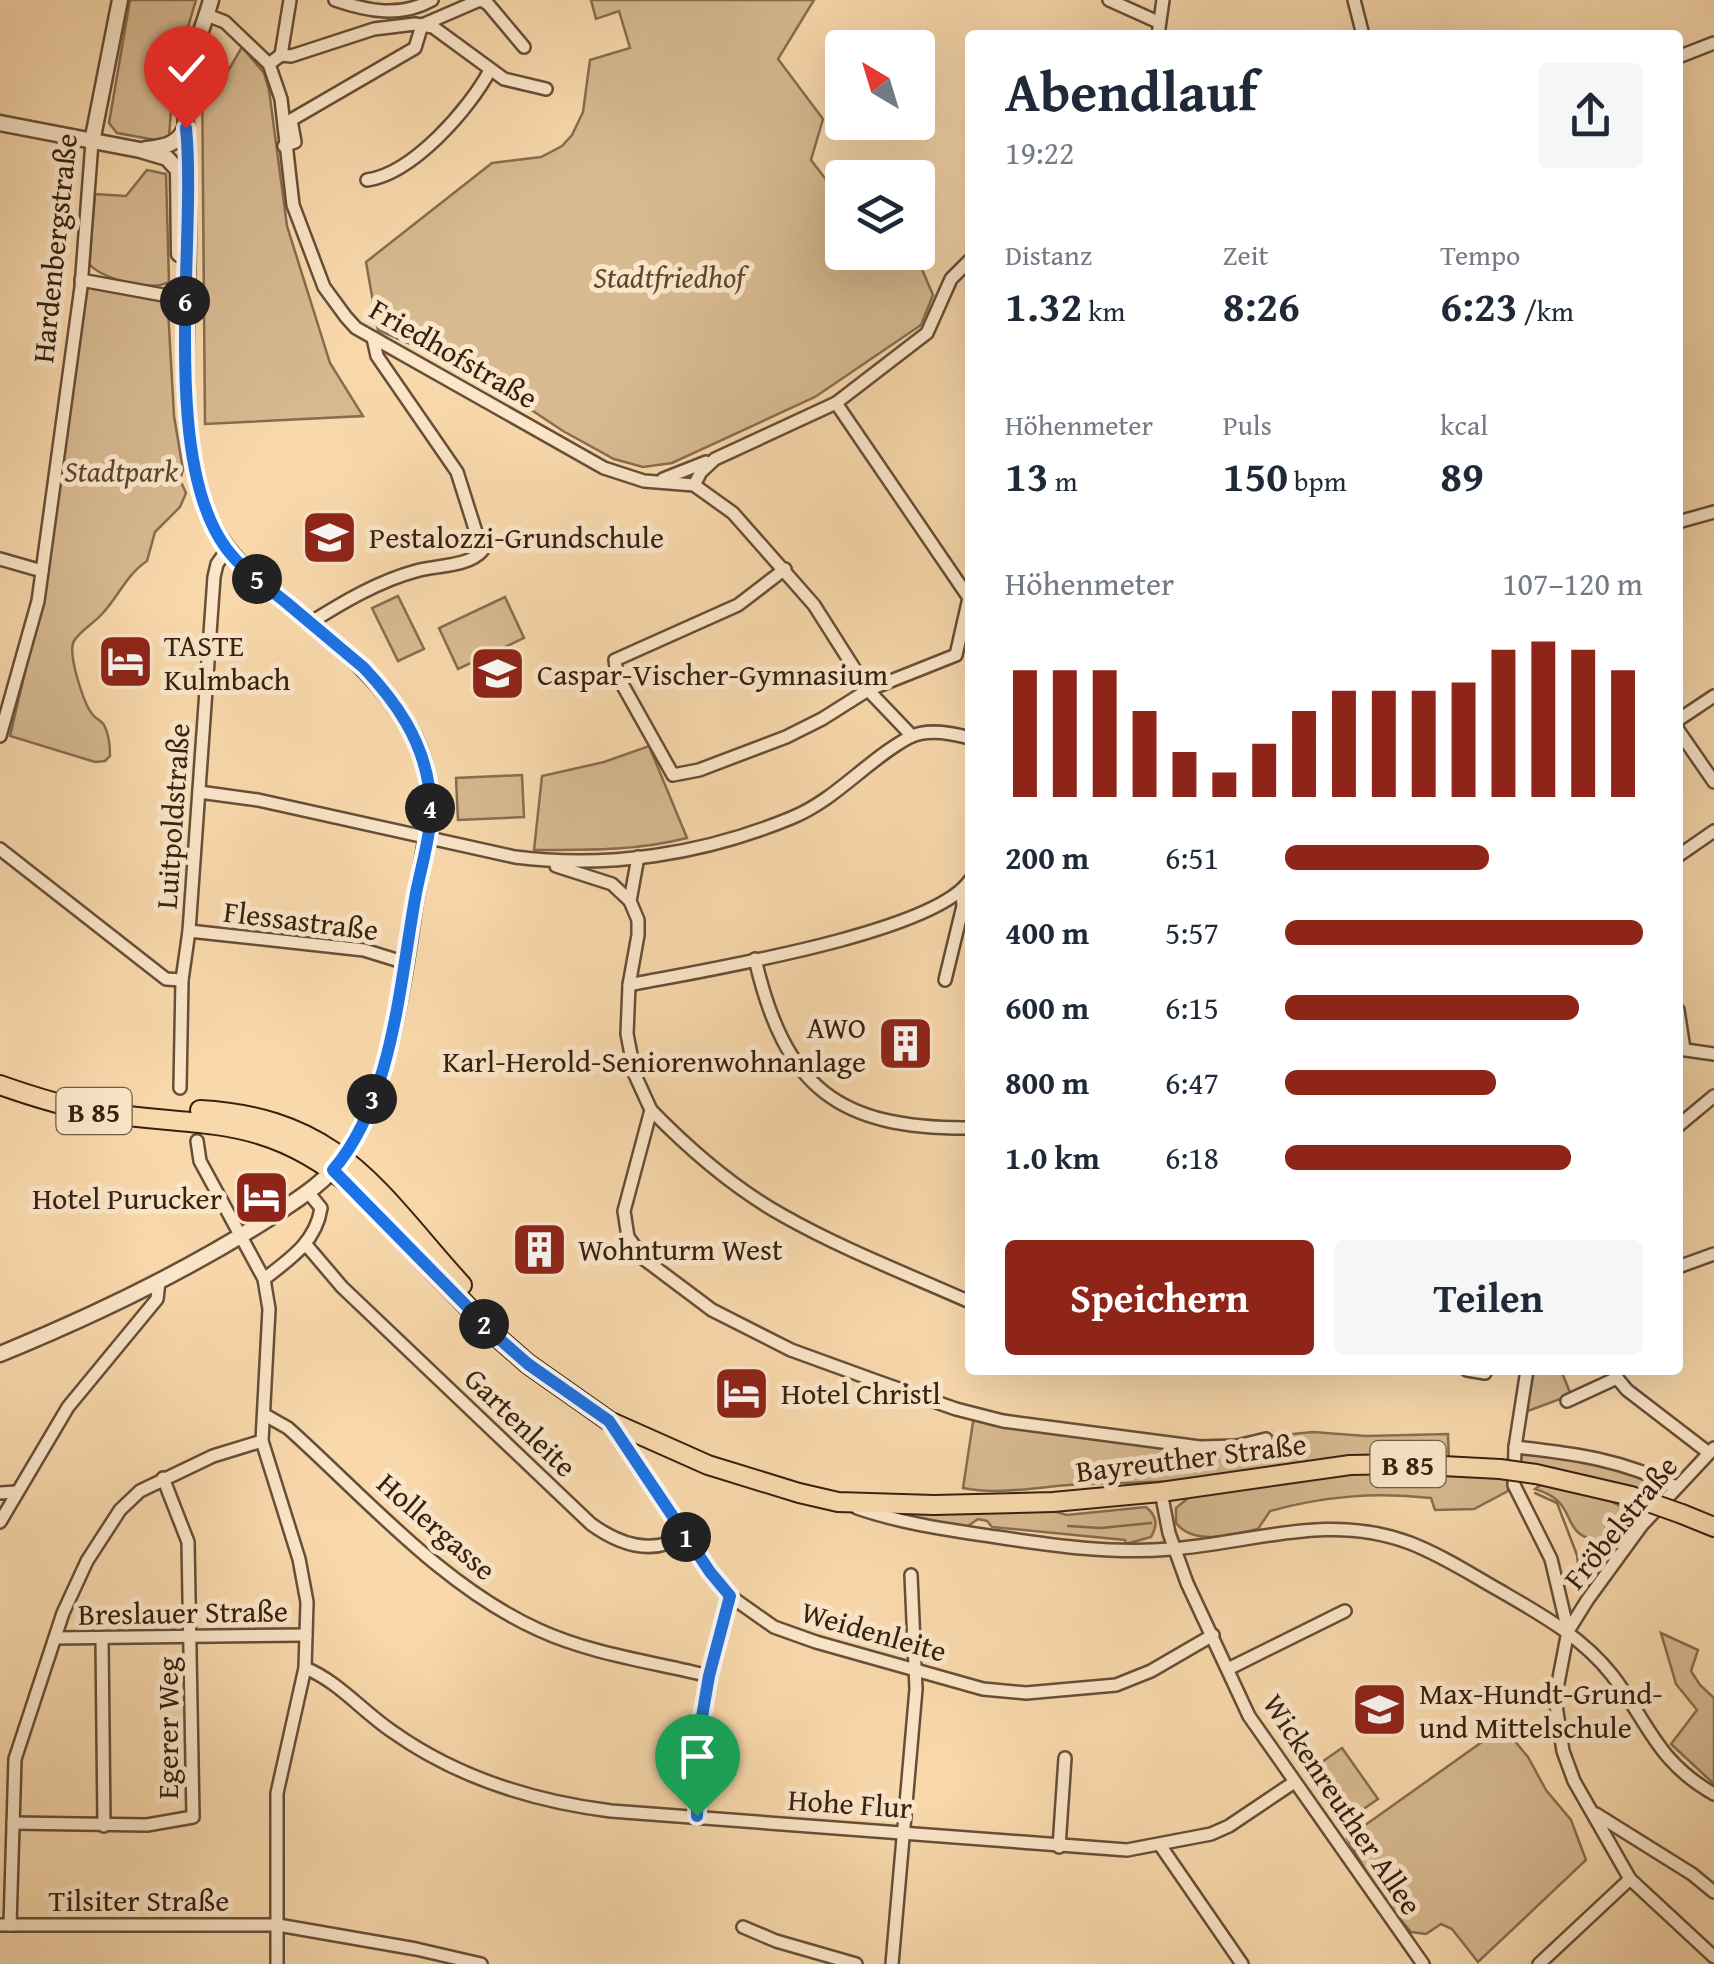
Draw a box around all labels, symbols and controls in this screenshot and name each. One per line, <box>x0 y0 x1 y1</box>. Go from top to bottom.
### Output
pin <box>144 26 229 129</box>
north arrow <box>825 30 935 140</box>
map controls <box>825 30 935 270</box>
icon: check <box>159 41 214 96</box>
text: Abendlauf <box>1005 51 1257 131</box>
button: share <box>1538 63 1643 168</box>
text: 19:22 <box>1005 129 1074 176</box>
street label: Hardenbergstraße <box>20 131 88 365</box>
button: layers <box>825 160 935 270</box>
text: Distanz <box>1005 234 1092 275</box>
text: Zeit <box>1223 234 1268 275</box>
text: Tempo <box>1440 234 1520 275</box>
park label: Stadtfriedhof <box>593 255 750 299</box>
text: 1.32 <box>1005 275 1082 336</box>
text: 8:26 <box>1223 275 1300 336</box>
text: 6:23 <box>1440 275 1517 336</box>
pin: 6 <box>160 276 210 326</box>
text: 6 <box>178 280 192 321</box>
street label: Friedhofstraße <box>362 287 546 419</box>
text: km <box>1082 290 1125 331</box>
text: /km <box>1517 290 1574 331</box>
text: Höhenmeter <box>1005 404 1153 445</box>
text: Puls <box>1223 404 1272 445</box>
text: kcal <box>1440 404 1488 445</box>
text: 13 <box>1005 445 1049 506</box>
text: 150 <box>1223 445 1288 506</box>
text: 89 <box>1440 445 1484 506</box>
park label: Stadtpark <box>64 449 178 493</box>
text: m <box>1049 460 1078 501</box>
text: bpm <box>1288 460 1347 501</box>
school or university icon: Pestalozzi-Grundschule <box>300 507 360 567</box>
place label: Pestalozzi-Grundschule <box>369 515 664 559</box>
pin: 5 <box>232 554 282 604</box>
text: 5 <box>250 558 264 599</box>
text: Höhenmeter <box>1005 560 1174 607</box>
text: 107–120 m <box>1502 560 1643 607</box>
place label: TASTE Kulmbach <box>164 623 290 701</box>
hotel icon: TASTE Kulmbach <box>95 632 155 692</box>
school or university icon: Caspar-Vischer-Gymnasium <box>468 644 528 704</box>
place label: Caspar-Vischer-Gymnasium <box>537 652 889 696</box>
street label: Luitpoldstraße <box>144 722 200 910</box>
pin: 4 <box>405 783 455 833</box>
text: 4 <box>423 787 437 828</box>
text: 200 m <box>1005 834 1089 881</box>
text: 6:51 <box>1165 834 1219 881</box>
street label: Flessastraße <box>221 889 381 951</box>
text: 400 m <box>1005 909 1089 956</box>
text: 5:57 <box>1165 909 1219 956</box>
text: 600 m <box>1005 984 1089 1031</box>
text: 6:15 <box>1165 984 1219 1031</box>
place label: AWO Karl-Herold-Seniorenwohnanlage <box>442 1005 866 1083</box>
building icon: AWO Karl-Herold-Seniorenwohnanlage <box>875 1014 935 1074</box>
text: 800 m <box>1005 1059 1089 1106</box>
text: 6:47 <box>1165 1059 1219 1106</box>
pin: 3 <box>347 1074 397 1124</box>
text: 3 <box>365 1078 379 1119</box>
road number: B 85 <box>56 1088 132 1134</box>
text: 1.0 km <box>1005 1134 1100 1181</box>
text: 6:18 <box>1165 1134 1219 1181</box>
hotel icon: Hotel Purucker <box>231 1168 291 1228</box>
place label: Hotel Purucker <box>32 1176 222 1220</box>
building icon: Wohnturm West <box>509 1219 569 1279</box>
place label: Wohnturm West <box>578 1227 783 1271</box>
button: Speichern <box>1005 1240 1314 1355</box>
button: Teilen <box>1334 1240 1643 1355</box>
pin: 2 <box>459 1299 509 1349</box>
text: 2 <box>477 1303 491 1344</box>
street label: Gartenleite <box>455 1357 587 1487</box>
hotel icon: Hotel Christl <box>712 1363 772 1423</box>
place label: Hotel Christl <box>781 1371 941 1415</box>
street label: Bayreuther Straße <box>1073 1421 1309 1493</box>
road number: B 85 <box>1370 1441 1446 1487</box>
street label: Fröbelstraße <box>1552 1446 1688 1598</box>
street label: Hollergasse <box>368 1462 506 1590</box>
pin: 1 <box>661 1512 711 1562</box>
text: 1 <box>679 1516 693 1557</box>
street label: Breslauer Straße <box>78 1588 288 1636</box>
street label: Weidenleite <box>796 1589 952 1673</box>
street label: Egerer Weg <box>145 1657 189 1799</box>
place label: Max-Hundt-Grund- und Mittelschule <box>1419 1671 1663 1749</box>
school or university icon: Max-Hundt-Grund- und Mittelschule <box>1350 1680 1410 1740</box>
street label: Wickenreuther Allee <box>1253 1685 1433 1923</box>
pin <box>655 1714 740 1817</box>
icon: arrive <box>670 1729 725 1784</box>
street label: Hohe Flur <box>786 1777 914 1829</box>
street label: Tilsiter Straße <box>49 1878 229 1922</box>

